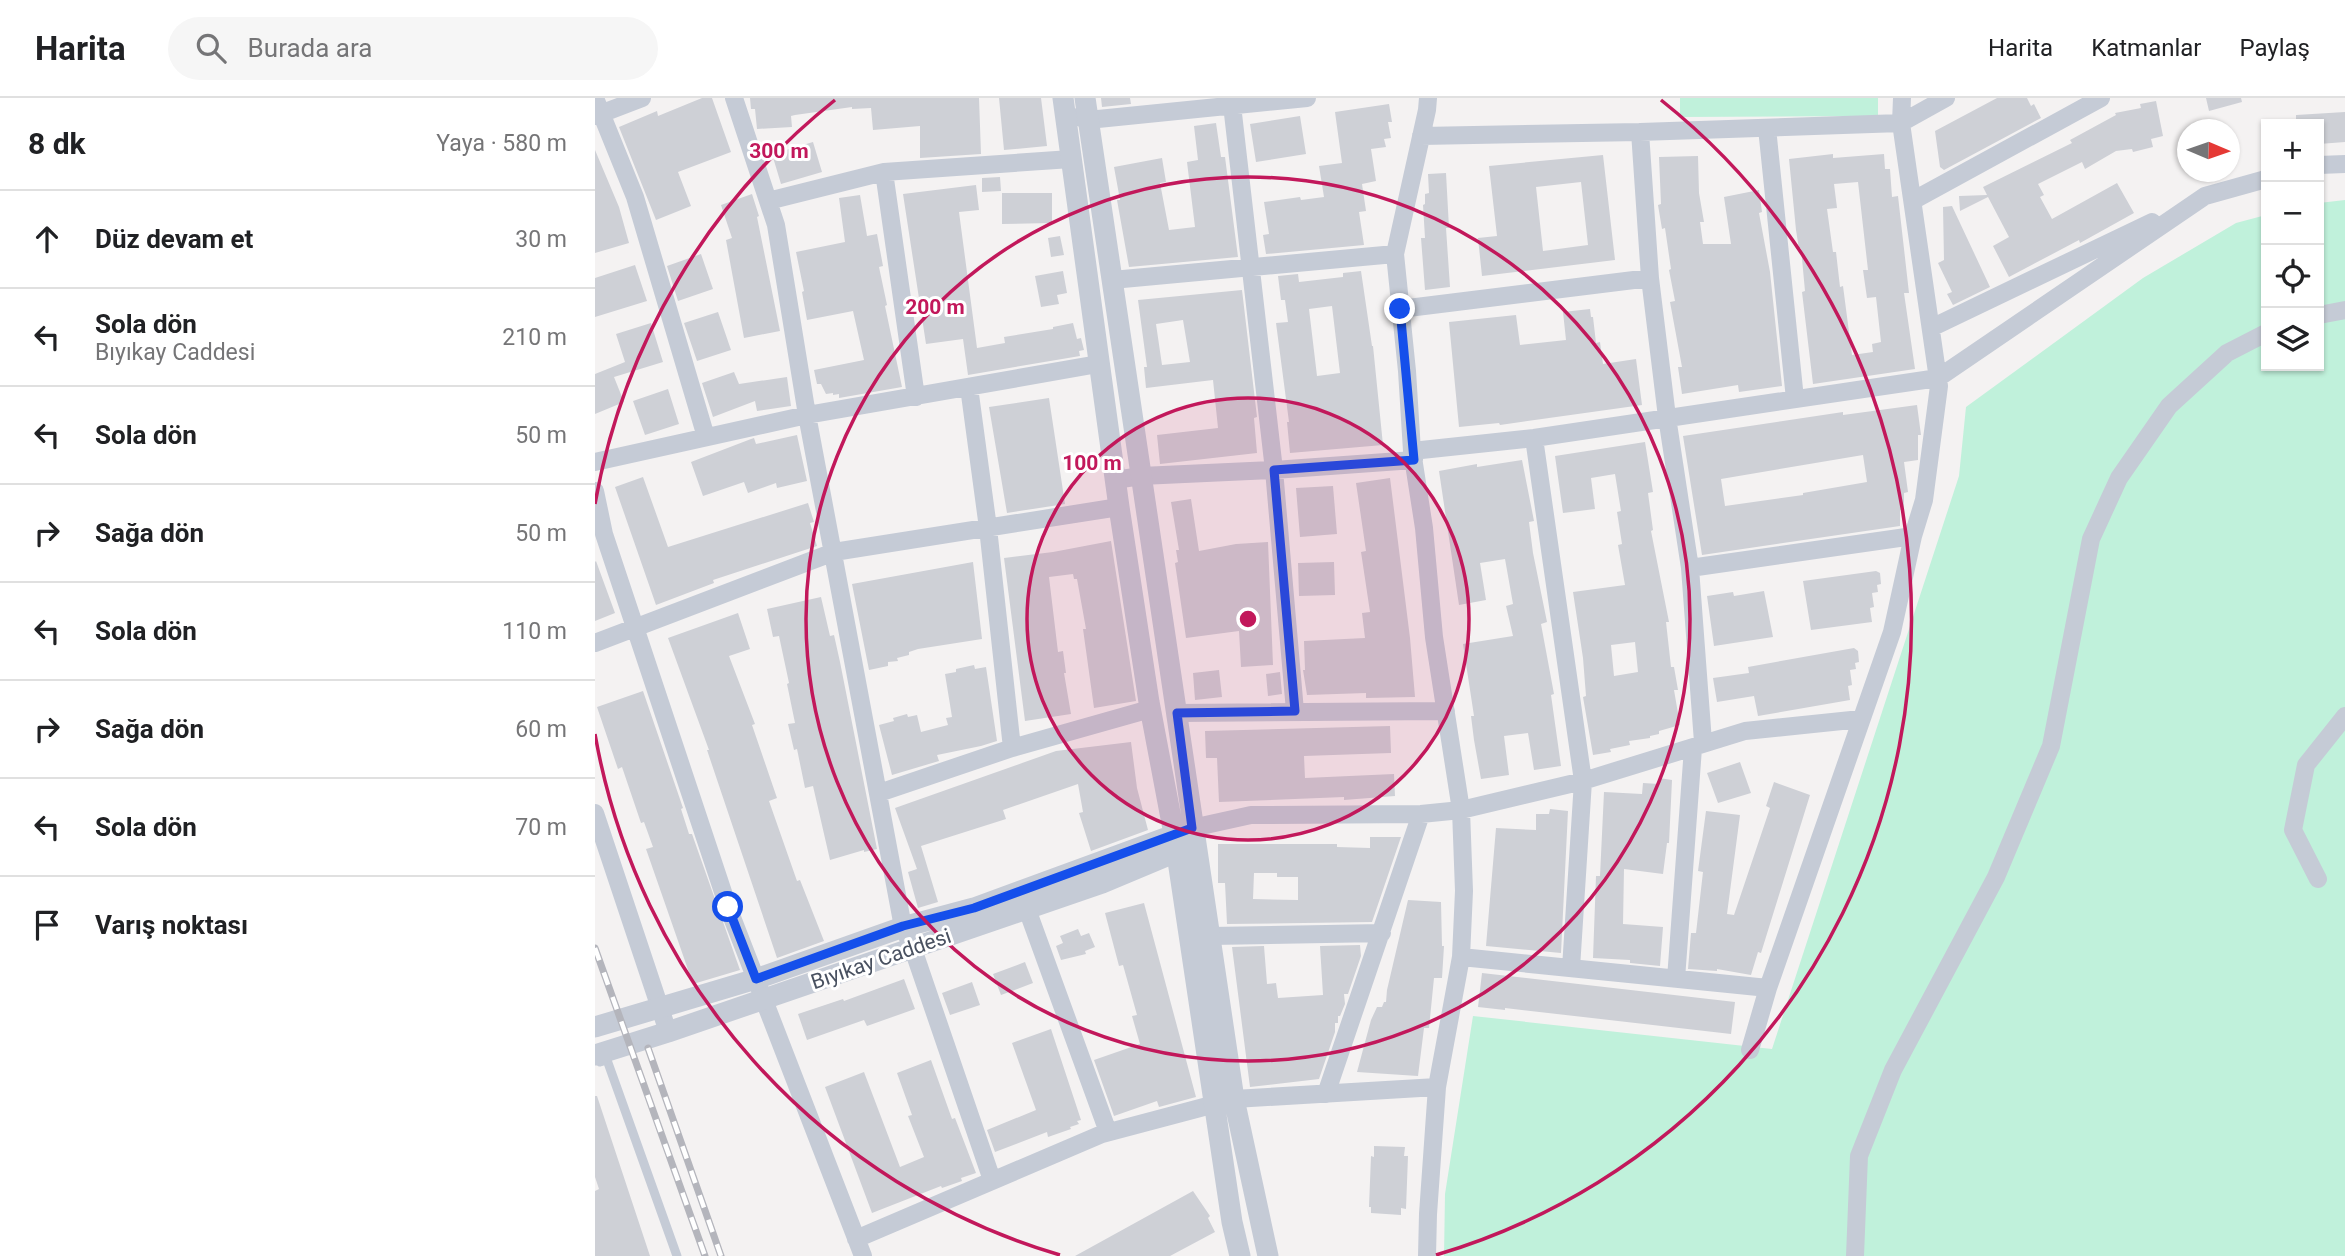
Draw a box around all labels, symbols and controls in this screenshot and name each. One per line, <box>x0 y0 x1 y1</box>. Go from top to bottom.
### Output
search box <box>168 17 658 80</box>
text: Harita <box>35 29 126 68</box>
icon: search <box>192 29 230 67</box>
text: Burada ara <box>248 33 372 63</box>
text: Harita <box>1988 34 2053 62</box>
text: Katmanlar <box>2091 34 2201 62</box>
text: Paylaş <box>2239 34 2310 62</box>
north arrow <box>2177 119 2240 182</box>
map controls <box>2261 119 2324 371</box>
button: + <box>2261 119 2324 182</box>
text: 8 dk <box>28 126 86 161</box>
text: Yaya · 580 m <box>436 130 567 157</box>
text: 300 m <box>749 139 809 163</box>
button: − <box>2261 182 2324 245</box>
icon: ahead <box>28 220 66 258</box>
text: Düz devam et <box>95 224 253 254</box>
text: 30 m <box>515 226 567 253</box>
button: locate <box>2261 245 2324 308</box>
route end <box>1384 293 1415 324</box>
text: 200 m <box>905 295 965 319</box>
button: layers <box>2261 308 2324 371</box>
text: Sola dön <box>95 309 197 339</box>
icon: left <box>28 318 66 356</box>
text: 210 m <box>502 324 567 351</box>
text: Bıyıkay Caddesi <box>95 339 255 366</box>
icon: left <box>28 416 66 454</box>
text: Sola dön <box>95 420 197 450</box>
text: 50 m <box>515 422 567 449</box>
text: 100 m <box>1062 451 1122 475</box>
icon: right <box>28 514 66 552</box>
text: Sağa dön <box>95 518 204 548</box>
text: 50 m <box>515 520 567 547</box>
centre of rings <box>1236 607 1260 631</box>
icon: left <box>28 612 66 650</box>
text: Sola dön <box>95 616 197 646</box>
text: 110 m <box>502 618 567 645</box>
icon: right <box>28 710 66 748</box>
text: Sağa dön <box>95 714 204 744</box>
text: 60 m <box>515 716 567 743</box>
icon: left <box>28 808 66 846</box>
text: Sola dön <box>95 812 197 842</box>
text: 70 m <box>515 814 567 841</box>
route start <box>712 891 743 922</box>
icon: arrive <box>28 906 66 944</box>
text: Varış noktası <box>95 910 248 940</box>
street label: Bıyıkay Caddesi <box>808 924 954 994</box>

